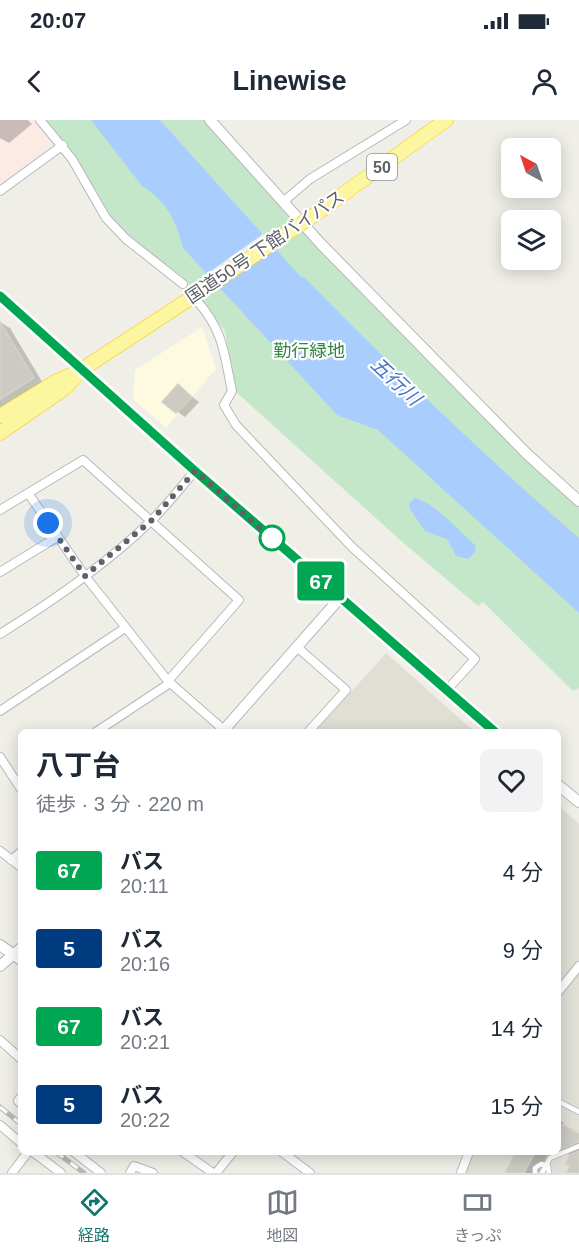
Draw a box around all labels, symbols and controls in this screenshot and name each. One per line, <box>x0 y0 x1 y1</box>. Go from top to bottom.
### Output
text: 20:07 <box>30 8 86 33</box>
icon: back <box>18 65 51 98</box>
icon: person <box>528 65 561 98</box>
text: Linewise <box>232 66 347 96</box>
north arrow <box>501 138 561 198</box>
map controls <box>501 138 561 270</box>
road number: 50 <box>367 154 397 180</box>
street label: 国道50号 下館バイパス <box>182 187 348 307</box>
button: layers <box>501 210 561 270</box>
park label: 勤行緑地 <box>273 341 345 361</box>
water label: 五行川 <box>367 352 427 411</box>
your location <box>33 508 63 538</box>
unlabelled marker <box>259 525 285 551</box>
line badge: 67 <box>294 562 348 600</box>
text: 67 <box>309 570 333 593</box>
button: heart <box>480 749 543 812</box>
text: 八丁台 <box>36 750 120 781</box>
text: 徒歩 · 3 分 · 220 m <box>36 793 204 815</box>
text: バス <box>120 849 164 874</box>
text: 67 <box>57 859 81 882</box>
text: 4 分 <box>503 860 543 885</box>
text: 20:11 <box>120 875 169 897</box>
text: バス <box>120 927 164 952</box>
text: 5 <box>63 937 75 960</box>
text: 9 分 <box>503 938 543 963</box>
text: 20:16 <box>120 953 170 975</box>
text: バス <box>120 1005 164 1030</box>
text: 67 <box>57 1015 81 1038</box>
text: 14 分 <box>490 1016 543 1041</box>
text: 20:21 <box>120 1031 170 1053</box>
text: バス <box>120 1083 164 1108</box>
text: 5 <box>63 1093 75 1116</box>
text: 15 分 <box>490 1094 543 1119</box>
text: 20:22 <box>120 1109 170 1131</box>
tab: 経路 <box>78 1186 111 1246</box>
tab: 地図 <box>266 1186 299 1246</box>
tab: きっぷ <box>454 1186 501 1246</box>

